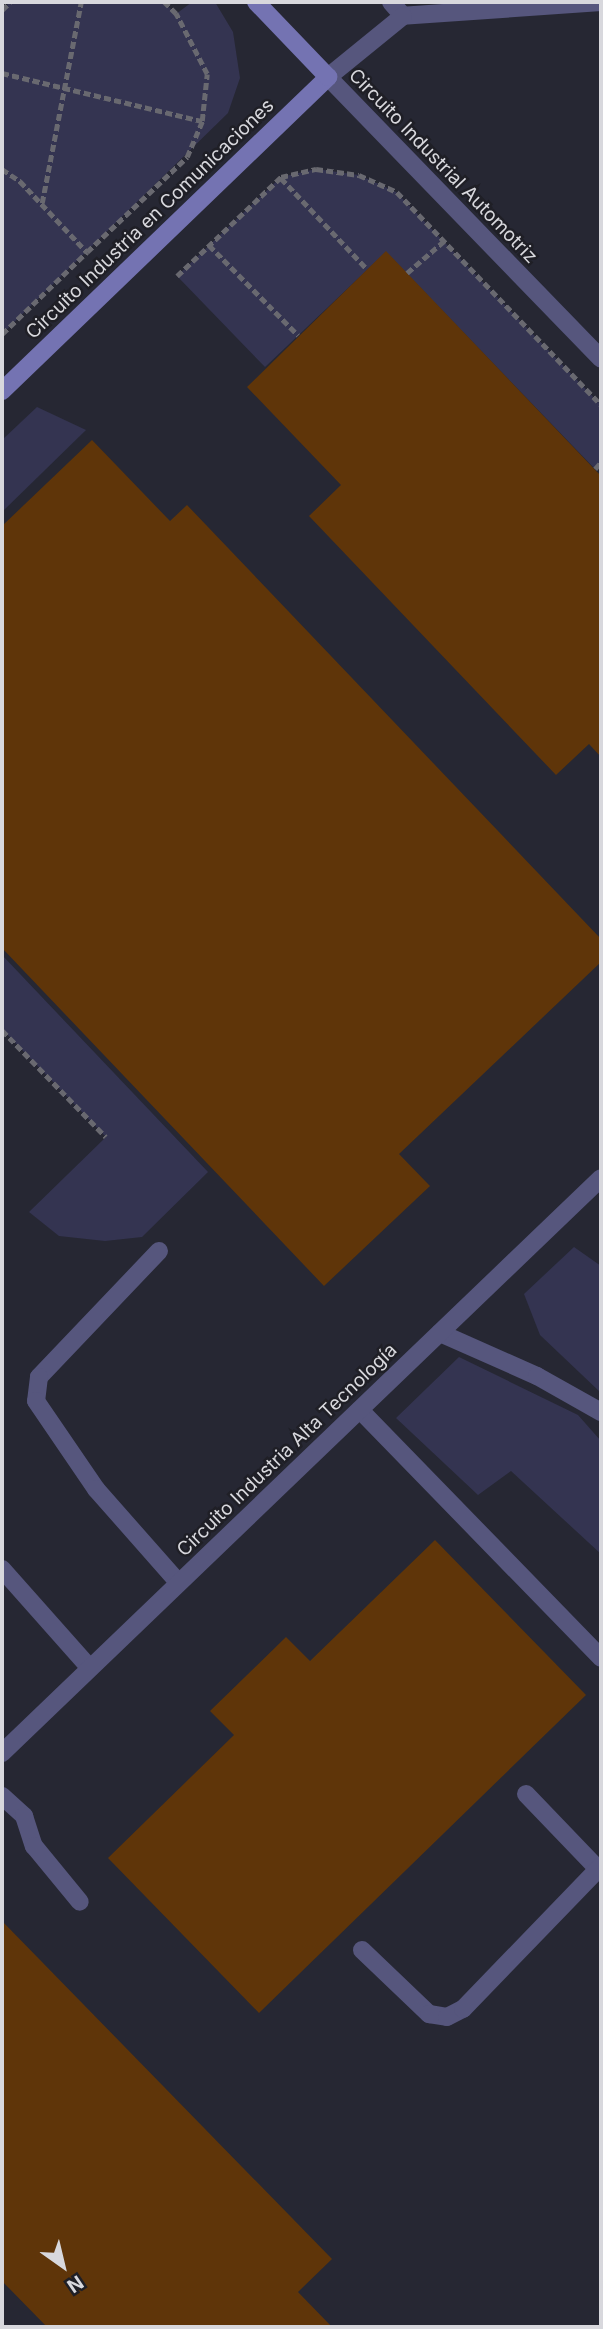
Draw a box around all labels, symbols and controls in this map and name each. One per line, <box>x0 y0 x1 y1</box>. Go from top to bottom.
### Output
street label: Circuito Industrial Automotriz <box>344 64 542 268</box>
street label: Circuito Industria en Comunicaciones <box>21 94 279 344</box>
street label: Circuito Industria Alta Tecnología <box>172 1339 402 1561</box>
north arrow <box>28 2231 98 2301</box>
text: N <box>63 2270 87 2297</box>

